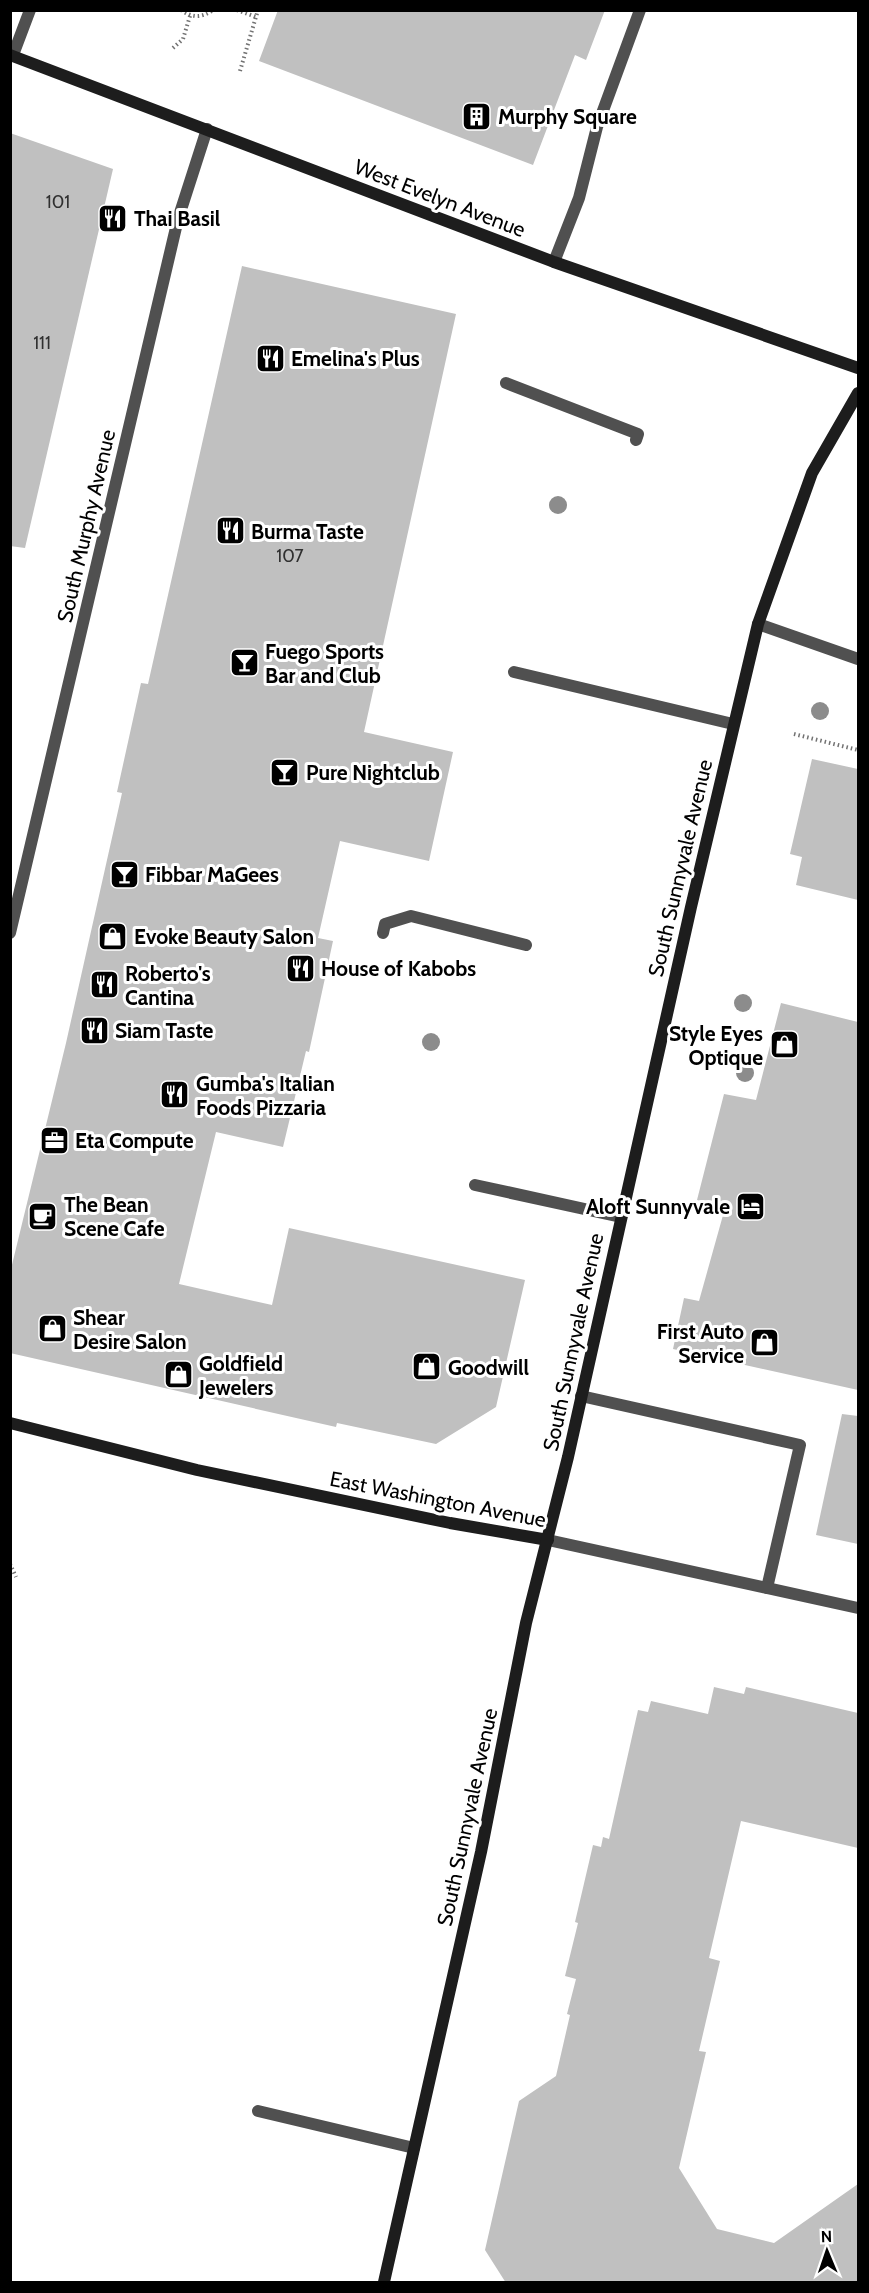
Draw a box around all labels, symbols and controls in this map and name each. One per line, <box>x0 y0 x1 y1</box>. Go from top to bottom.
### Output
building icon: Murphy Square <box>461 100 493 132</box>
place label: Murphy Square <box>498 104 637 129</box>
street label: West Evelyn Avenue <box>351 154 529 242</box>
house number: 101 <box>46 191 70 213</box>
restaurant icon: Thai Basil <box>97 202 129 234</box>
place label: Thai Basil <box>134 206 221 231</box>
house number: 111 <box>33 332 51 354</box>
restaurant icon: Emelina's Plus <box>254 342 286 374</box>
place label: Emelina's Plus <box>291 346 420 371</box>
street label: South Murphy Avenue <box>52 427 120 625</box>
restaurant icon: Burma Taste <box>214 515 246 547</box>
place label: Burma Taste <box>251 519 364 544</box>
house number: 107 <box>276 545 304 567</box>
place label: Fuego Sports Bar and Club <box>265 639 384 688</box>
bar icon: Fuego Sports Bar and Club <box>228 647 260 679</box>
bar icon: Pure Nightclub <box>269 756 301 788</box>
street label: South Sunnyvale Avenue <box>643 757 717 979</box>
place label: Pure Nightclub <box>306 760 440 785</box>
bar icon: Fibbar MaGees <box>108 858 140 890</box>
place label: Fibbar MaGees <box>145 862 279 887</box>
shop icon: Evoke Beauty Salon <box>97 920 129 952</box>
place label: Evoke Beauty Salon <box>134 924 314 949</box>
restaurant icon: House of Kabobs <box>284 952 316 984</box>
place label: House of Kabobs <box>321 956 476 981</box>
place label: Roberto's Cantina <box>125 961 211 1010</box>
restaurant icon: Roberto's Cantina <box>88 969 120 1001</box>
restaurant icon: Siam Taste <box>78 1014 110 1046</box>
place label: Siam Taste <box>115 1018 214 1043</box>
place label: Style Eyes Optique <box>669 1021 763 1070</box>
shop icon: Style Eyes Optique <box>768 1029 800 1061</box>
place label: Gumba's Italian Foods Pizzaria <box>196 1071 335 1120</box>
restaurant icon: Gumba's Italian Foods Pizzaria <box>159 1079 191 1111</box>
office icon: Eta Compute <box>38 1124 70 1156</box>
place label: Eta Compute <box>75 1128 194 1153</box>
hotel icon: Aloft Sunnyvale <box>735 1190 767 1222</box>
place label: The Bean Scene Cafe <box>64 1192 165 1241</box>
place label: Aloft Sunnyvale <box>586 1194 730 1219</box>
cafe icon: The Bean Scene Cafe <box>27 1200 59 1232</box>
street label: South Sunnyvale Avenue <box>538 1231 608 1453</box>
place label: Shear Desire Salon <box>73 1305 187 1354</box>
shop icon: Shear Desire Salon <box>36 1313 68 1345</box>
place label: First Auto Service <box>657 1319 744 1368</box>
shop icon: First Auto Service <box>749 1327 781 1359</box>
place label: Goldfield Jewelers <box>198 1351 283 1400</box>
shop icon: Goodwill <box>411 1351 443 1383</box>
place label: Goodwill <box>448 1355 530 1380</box>
shop icon: Goldfield Jewelers <box>162 1359 194 1391</box>
street label: East Washington Avenue <box>328 1466 548 1532</box>
street label: South Sunnyvale Avenue <box>432 1706 502 1928</box>
north arrow <box>797 2221 857 2281</box>
text: N <box>821 2227 832 2246</box>

